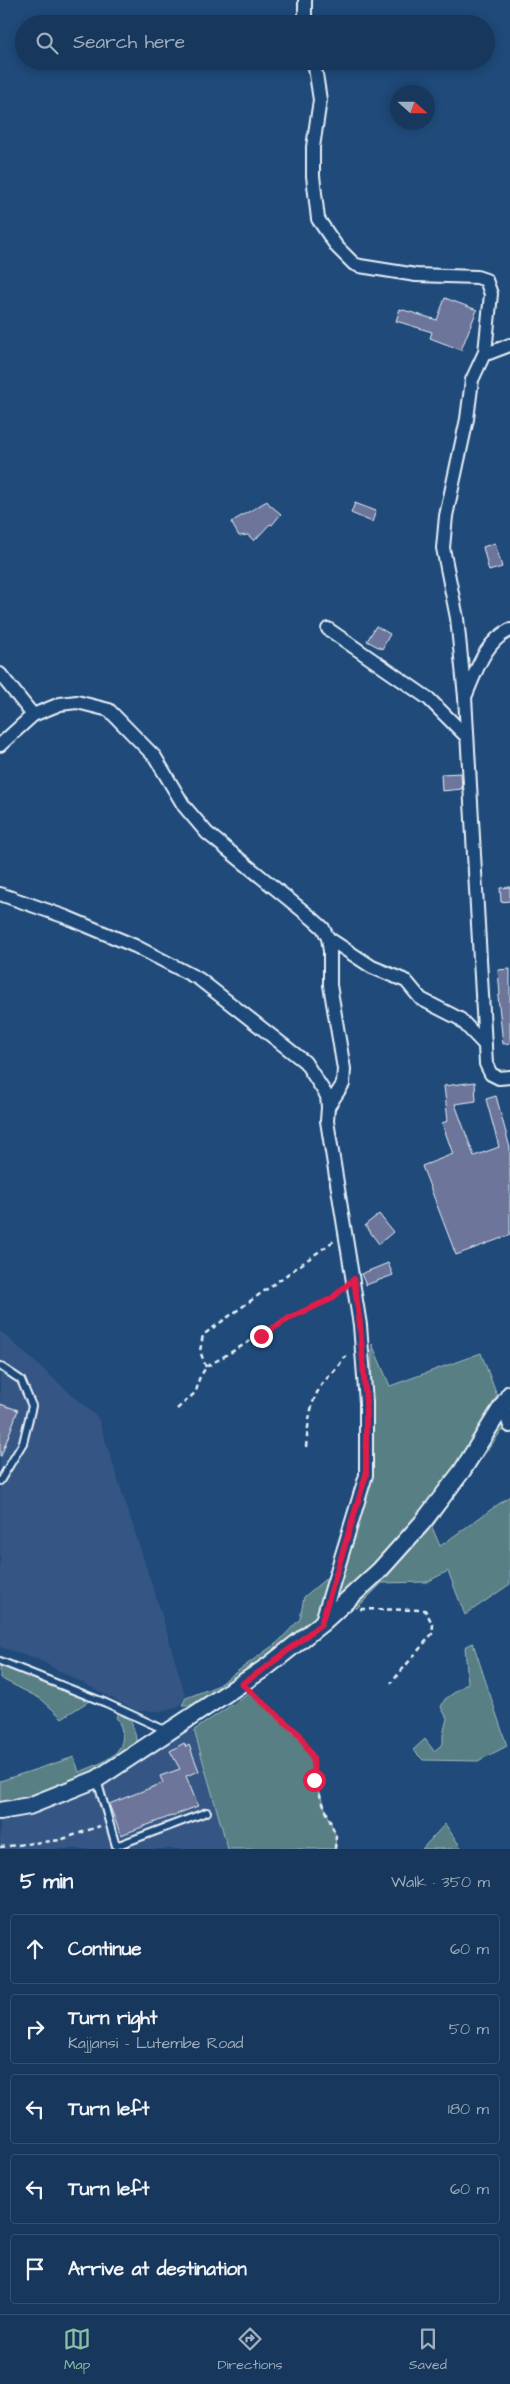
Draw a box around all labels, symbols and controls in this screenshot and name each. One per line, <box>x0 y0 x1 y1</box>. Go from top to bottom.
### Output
search box <box>15 15 495 70</box>
icon: search <box>33 29 61 57</box>
text: Search here <box>73 29 185 56</box>
north arrow <box>390 85 435 130</box>
route end <box>250 1325 273 1348</box>
route start <box>303 1769 326 1792</box>
text: 5 min <box>20 1867 73 1896</box>
text: Walk · 350 m <box>391 1871 490 1893</box>
icon: ahead <box>21 1935 49 1963</box>
text: Continue <box>68 1936 142 1963</box>
text: 60 m <box>450 1938 489 1960</box>
text: Turn right <box>68 2005 157 2032</box>
icon: right <box>21 2015 49 2043</box>
text: 50 m <box>449 2018 489 2040</box>
text: Kajjansi - Lutembe Road <box>68 2032 243 2054</box>
icon: left <box>21 2095 49 2123</box>
text: Turn left <box>68 2096 149 2123</box>
text: 180 m <box>448 2098 489 2120</box>
icon: left <box>21 2175 49 2203</box>
text: Turn left <box>68 2176 149 2203</box>
text: 60 m <box>450 2178 489 2200</box>
icon: arrive <box>21 2255 49 2283</box>
text: Arrive at destination <box>68 2256 247 2283</box>
tab: Map <box>63 2325 91 2375</box>
tab: Directions <box>217 2325 282 2375</box>
tab: Saved <box>409 2325 447 2375</box>

